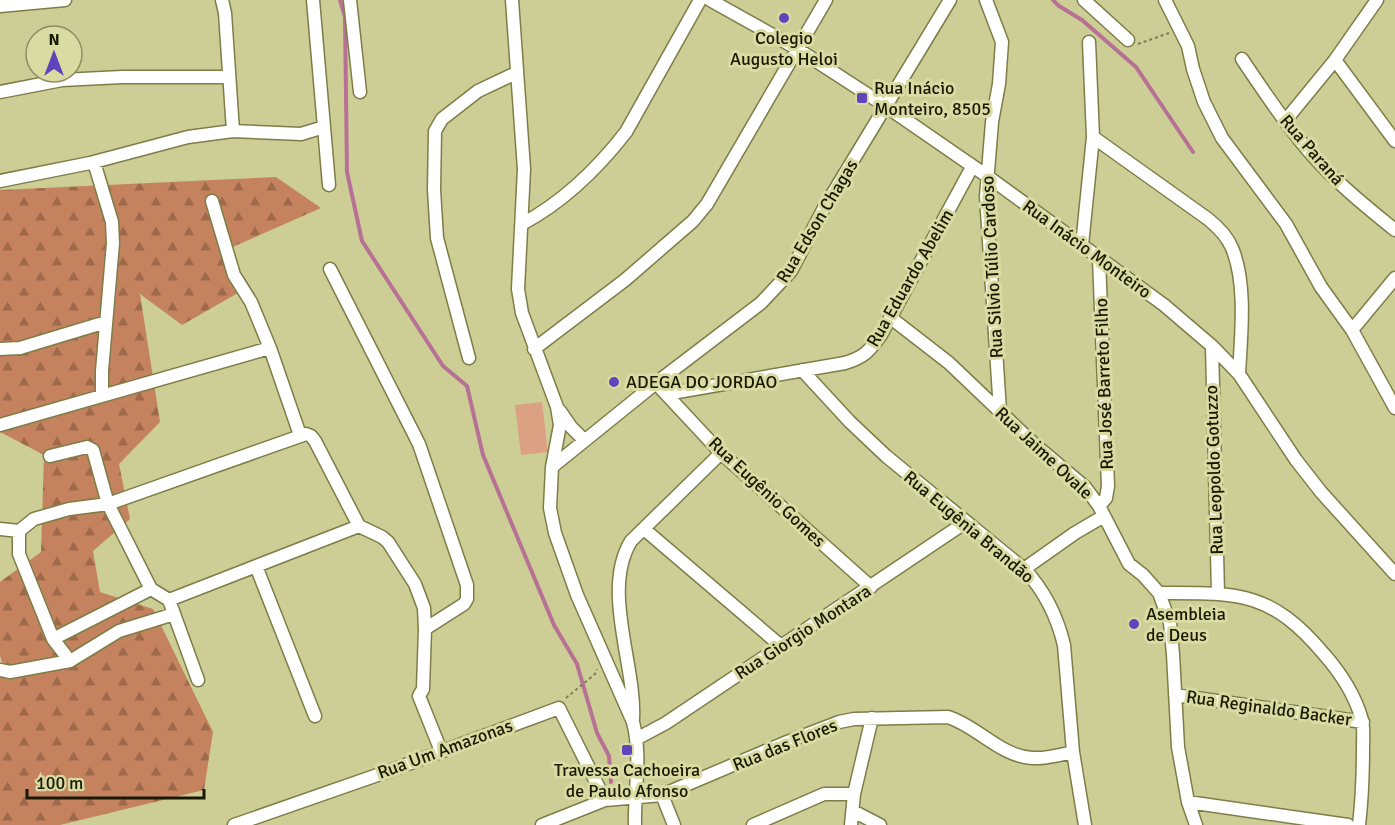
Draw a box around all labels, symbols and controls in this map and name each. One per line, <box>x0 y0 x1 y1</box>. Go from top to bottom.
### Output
marker: Colegio Augusto Heloi <box>777 11 791 25</box>
north arrow <box>24 24 84 84</box>
place label: Colegio Augusto Heloi <box>730 27 838 70</box>
text: N <box>48 30 60 50</box>
place label: Rua Inácio Monteiro, 8505 <box>874 77 991 120</box>
marker: Rua Inácio Monteiro, 8505 <box>855 91 869 105</box>
street label: Rua Paraná <box>1275 110 1349 190</box>
street label: Rua Edson Chagas <box>771 155 863 287</box>
street label: Rua Silvio Túlio Cardoso <box>976 175 1008 359</box>
street label: Rua Inácio Monteiro <box>1018 195 1156 303</box>
street label: Rua Eduardo Abelim <box>862 205 958 351</box>
street label: Rua José Barreto Filho <box>1090 298 1118 470</box>
place label: ADEGA DO JORDAO <box>626 371 777 393</box>
marker: ADEGA DO JORDAO <box>607 375 621 389</box>
street label: Rua Leopoldo Gotuzzo <box>1200 385 1228 555</box>
street label: Rua Jaime Ovale <box>991 402 1097 504</box>
street label: Rua Eugênio Gomes <box>704 432 830 552</box>
street label: Rua Eugênia Brandão <box>899 466 1039 588</box>
street label: Rua Giorgio Montara <box>731 580 875 684</box>
place label: Asembleia de Deus <box>1146 603 1226 646</box>
marker: Asembleia de Deus <box>1127 617 1141 631</box>
street label: Rua Reginaldo Backer <box>1185 685 1354 731</box>
street label: Rua Um Amazonas <box>374 714 516 784</box>
street label: Rua das Flores <box>729 714 841 776</box>
marker: Travessa Cachoeira de Paulo Afonso <box>620 743 634 757</box>
place label: Travessa Cachoeira de Paulo Afonso <box>554 759 700 802</box>
scale bar <box>27 762 204 800</box>
text: 100 m <box>36 772 83 794</box>

